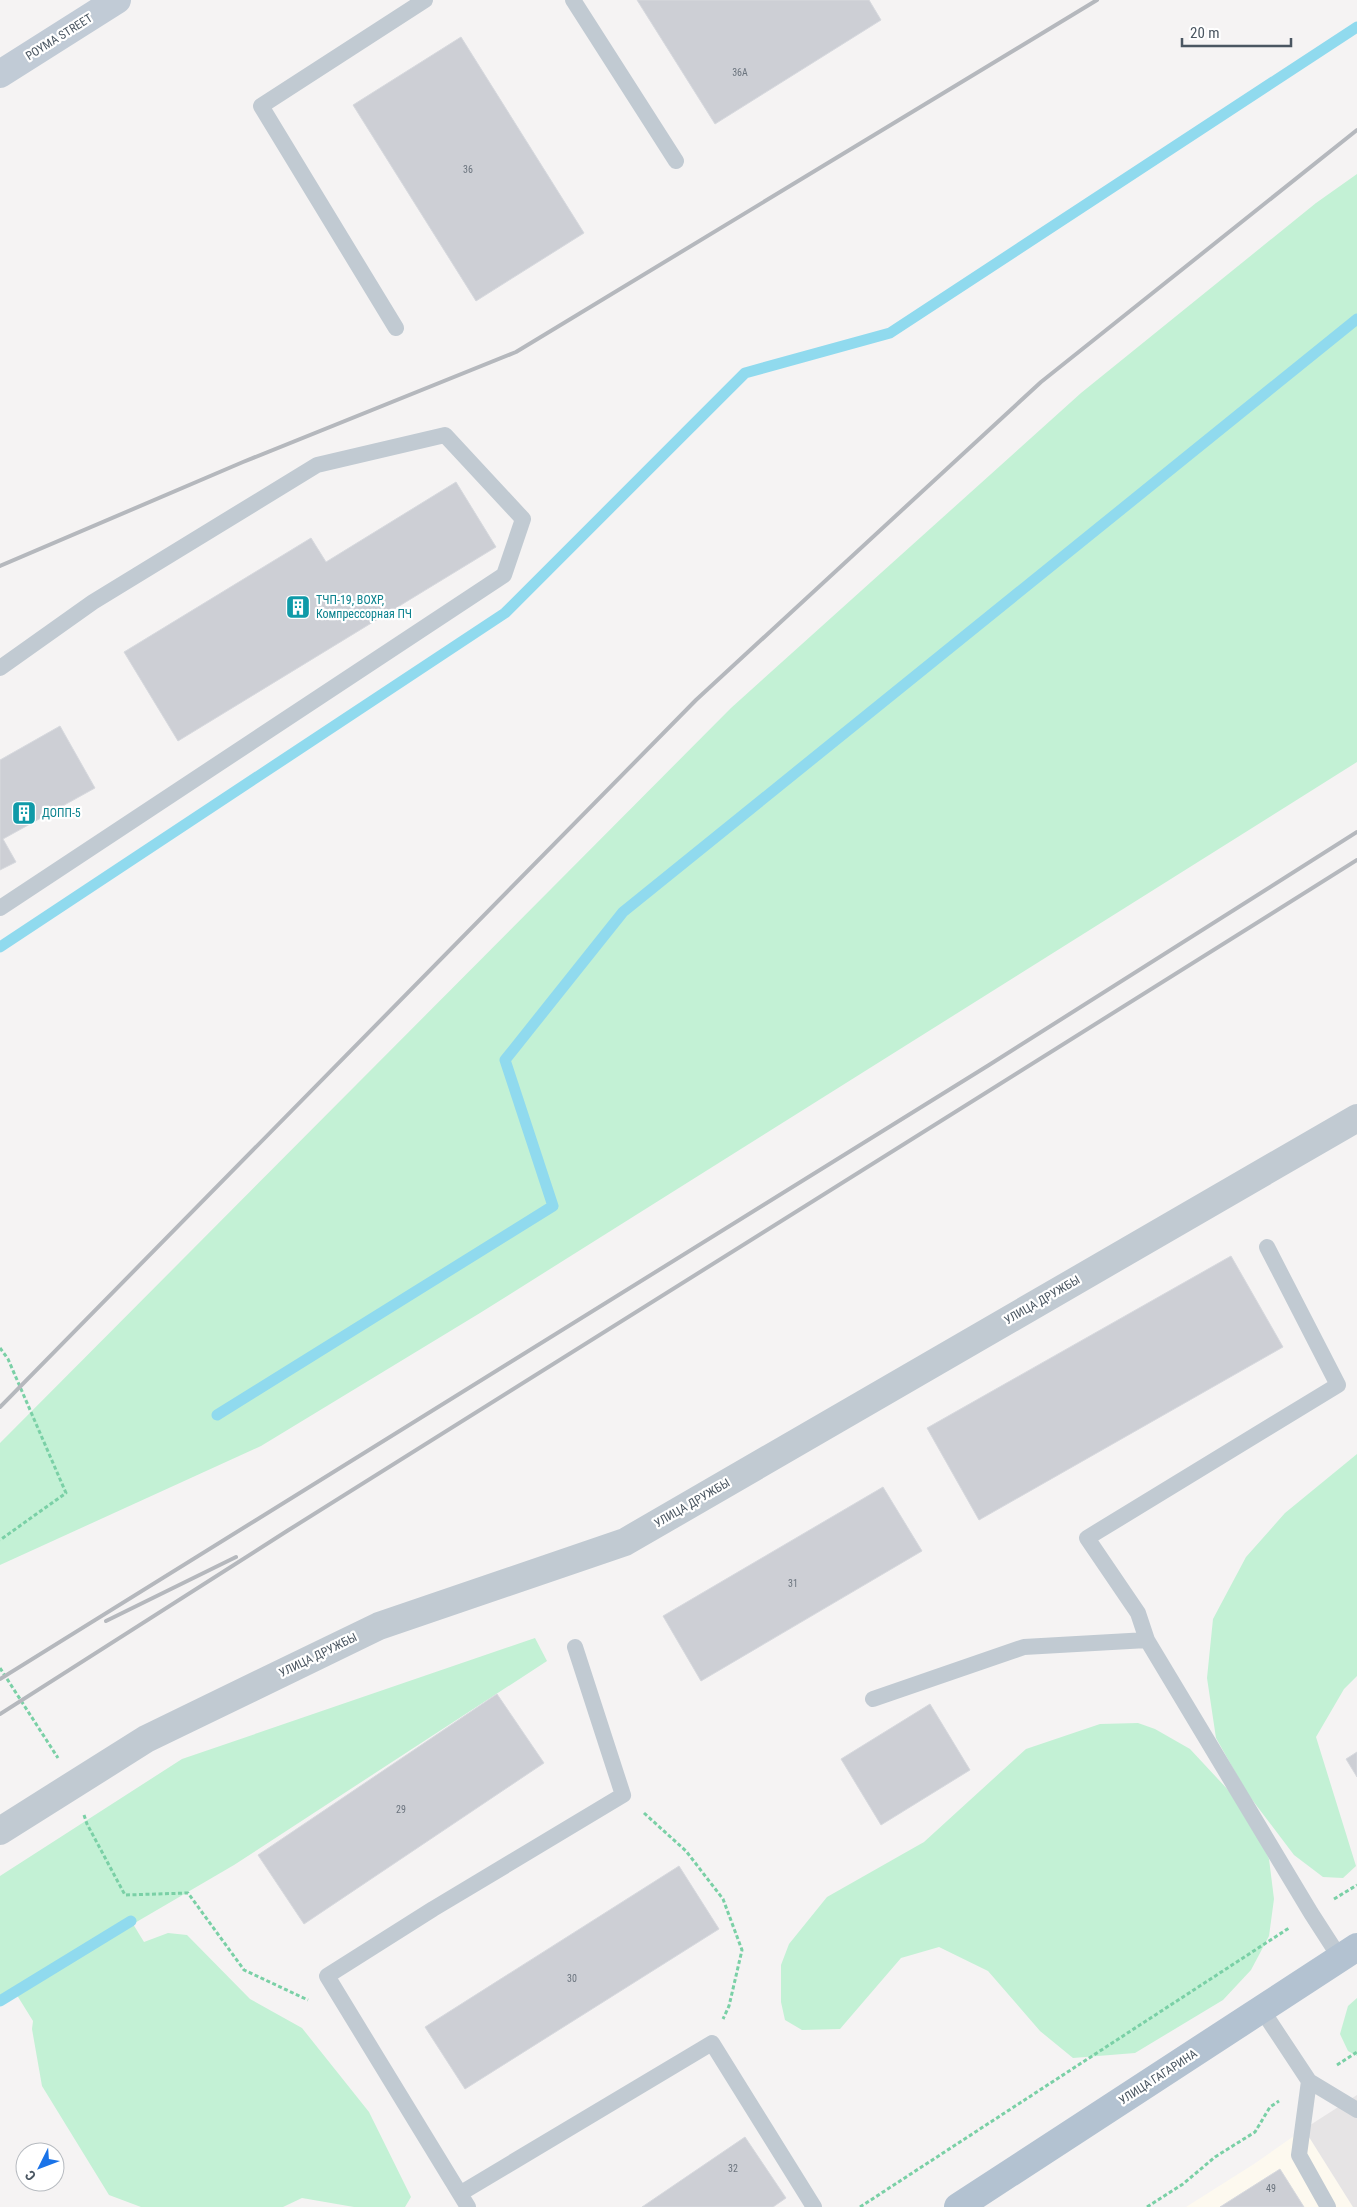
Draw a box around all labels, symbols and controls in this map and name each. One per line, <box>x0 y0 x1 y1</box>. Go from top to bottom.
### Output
street label: POYMA STREET <box>23 11 95 63</box>
scale bar <box>1182 15 1291 47</box>
text: 20 m <box>1190 24 1220 42</box>
house number: 36А <box>732 67 748 78</box>
house number: 36 <box>463 164 473 175</box>
place label: ТЧП-19, ВОХР, Компрессорная ПЧ <box>316 593 412 621</box>
building icon: ТЧП-19, ВОХР, Компрессорная ПЧ <box>285 594 311 620</box>
building icon: ДОПП-5 <box>11 800 37 826</box>
place label: ДОПП-5 <box>42 806 81 820</box>
street label: УЛИЦА ДРУЖБЫ <box>1002 1273 1082 1327</box>
street label: УЛИЦА ДРУЖБЫ <box>652 1476 732 1530</box>
house number: 31 <box>788 1578 798 1589</box>
street label: УЛИЦА ДРУЖБЫ <box>277 1630 359 1680</box>
house number: 29 <box>396 1804 406 1815</box>
house number: 30 <box>567 1973 577 1984</box>
street label: УЛИЦА ГАГАРИНА <box>1116 2046 1200 2107</box>
north arrow <box>15 2142 65 2192</box>
house number: 32 <box>728 2163 738 2174</box>
text: С <box>22 2167 39 2184</box>
house number: 49 <box>1266 2183 1276 2194</box>

